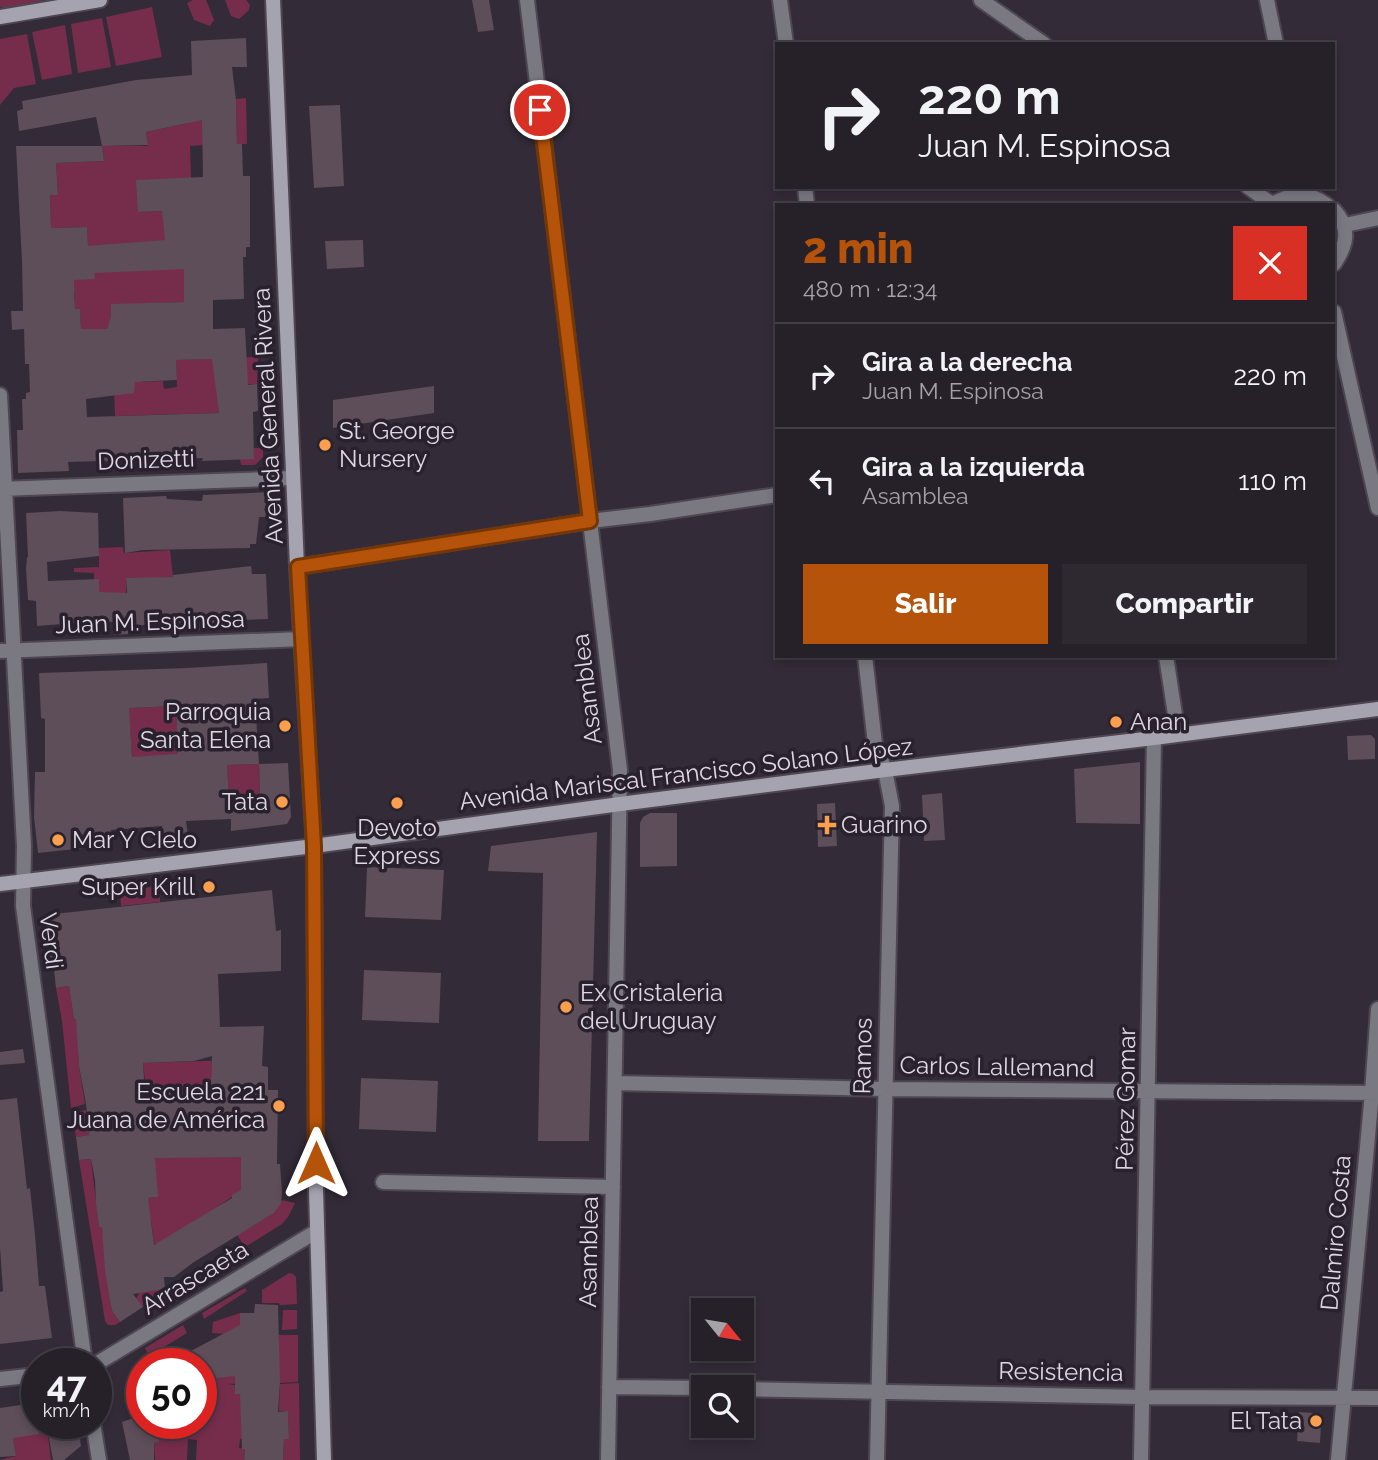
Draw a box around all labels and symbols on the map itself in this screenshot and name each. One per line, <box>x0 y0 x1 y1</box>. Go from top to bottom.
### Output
pin <box>510 80 570 140</box>
street label: Avenida General Rivera <box>246 287 289 545</box>
place label: St. George Nursery <box>339 416 455 473</box>
marker: St. George Nursery <box>317 437 333 453</box>
street label: Donizetti <box>97 443 195 476</box>
street label: Juan M. Espinosa <box>55 604 245 639</box>
street label: Asamblea <box>565 632 608 746</box>
place label: Parroquia Santa Elena <box>140 697 271 754</box>
place label: Anan <box>1130 707 1187 736</box>
marker: Anan <box>1108 714 1124 730</box>
marker: Parroquia Santa Elena <box>277 718 293 734</box>
street label: Avenida Mariscal Francisco Solano López <box>458 731 914 816</box>
place label: Tata <box>222 787 268 816</box>
marker: Tata <box>274 794 290 810</box>
marker: Devoto Express <box>389 795 405 811</box>
place label: Guarino <box>841 810 927 839</box>
place label: Devoto Express <box>354 813 440 870</box>
marker: Guarino <box>819 817 835 833</box>
place label: Mar Y CIelo <box>72 825 197 854</box>
marker: Mar Y CIelo <box>50 832 66 848</box>
place label: Super Krill <box>81 872 195 901</box>
marker: Super Krill <box>201 879 217 895</box>
street label: Verdi <box>34 911 69 971</box>
place label: Ex Cristaleria del Uruguay <box>580 978 723 1035</box>
marker: Ex Cristaleria del Uruguay <box>558 999 574 1015</box>
street label: Ramos <box>847 1017 878 1094</box>
street label: Pérez Gomar <box>1110 1026 1141 1171</box>
street label: Carlos Lallemand <box>899 1050 1095 1083</box>
place label: Escuela 221 Juana de América <box>66 1077 265 1134</box>
marker: Escuela 221 Juana de América <box>271 1098 287 1114</box>
position arrow <box>279 1126 353 1200</box>
street label: Dalmiro Costa <box>1314 1154 1357 1312</box>
street label: Asamblea <box>573 1196 604 1308</box>
street label: Arrascaeta <box>136 1234 253 1321</box>
north arrow <box>691 1298 754 1362</box>
speed limit sign: 50 <box>126 1348 217 1439</box>
street label: Resistencia <box>998 1356 1124 1387</box>
place label: El Tata <box>1230 1406 1302 1435</box>
marker: El Tata <box>1308 1413 1324 1429</box>

